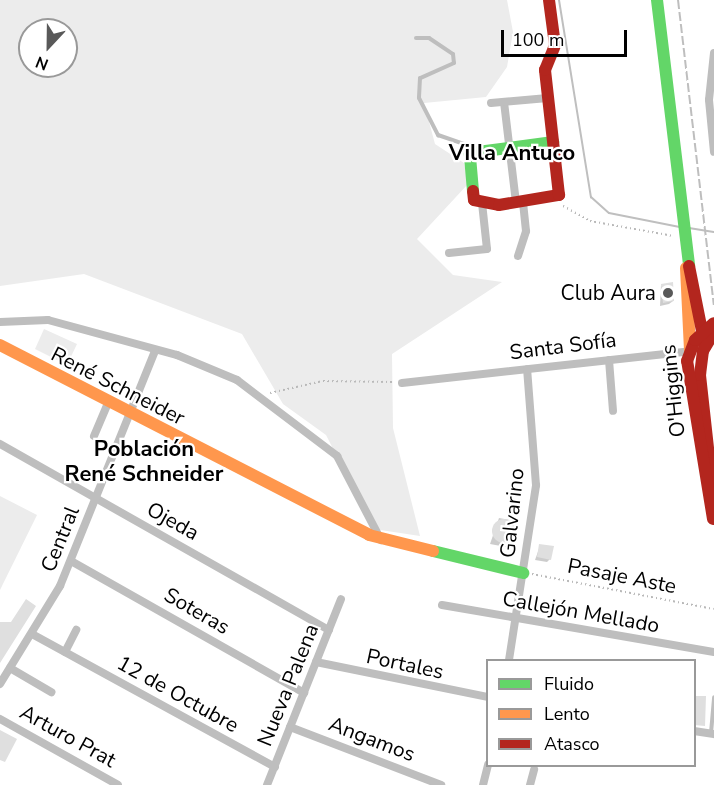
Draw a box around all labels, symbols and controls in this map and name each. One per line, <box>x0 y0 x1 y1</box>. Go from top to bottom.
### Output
north arrow <box>18 18 78 78</box>
scale bar <box>504 18 630 56</box>
text: 100 m <box>512 28 564 52</box>
text: N <box>32 50 52 75</box>
district label: Villa Antuco <box>449 141 575 167</box>
place label: Club Aura <box>561 280 656 306</box>
marker: Club Aura <box>661 286 675 300</box>
street label: Santa Sofía <box>508 327 618 365</box>
street label: René Schneider <box>47 341 189 431</box>
street label: O'Higgins <box>656 343 690 439</box>
district label: Población René Schneider <box>65 436 223 488</box>
street label: Galvarino <box>495 467 529 559</box>
street label: Ojeda <box>143 497 203 545</box>
street label: Central <box>35 502 85 576</box>
street label: Pasaje Aste <box>565 553 679 599</box>
street label: Soteras <box>160 582 234 640</box>
street label: Callejón Mellado <box>501 586 661 638</box>
street label: Nueva Palena <box>252 620 324 750</box>
street label: Portales <box>364 644 446 684</box>
street label: 12 de Octubre <box>113 650 243 738</box>
legend <box>486 659 696 767</box>
text: Fluido <box>544 672 594 696</box>
street label: Arturo Prat <box>16 699 120 773</box>
text: Lento <box>544 702 590 726</box>
street label: Angamos <box>325 711 419 767</box>
text: Atasco <box>544 732 600 756</box>

